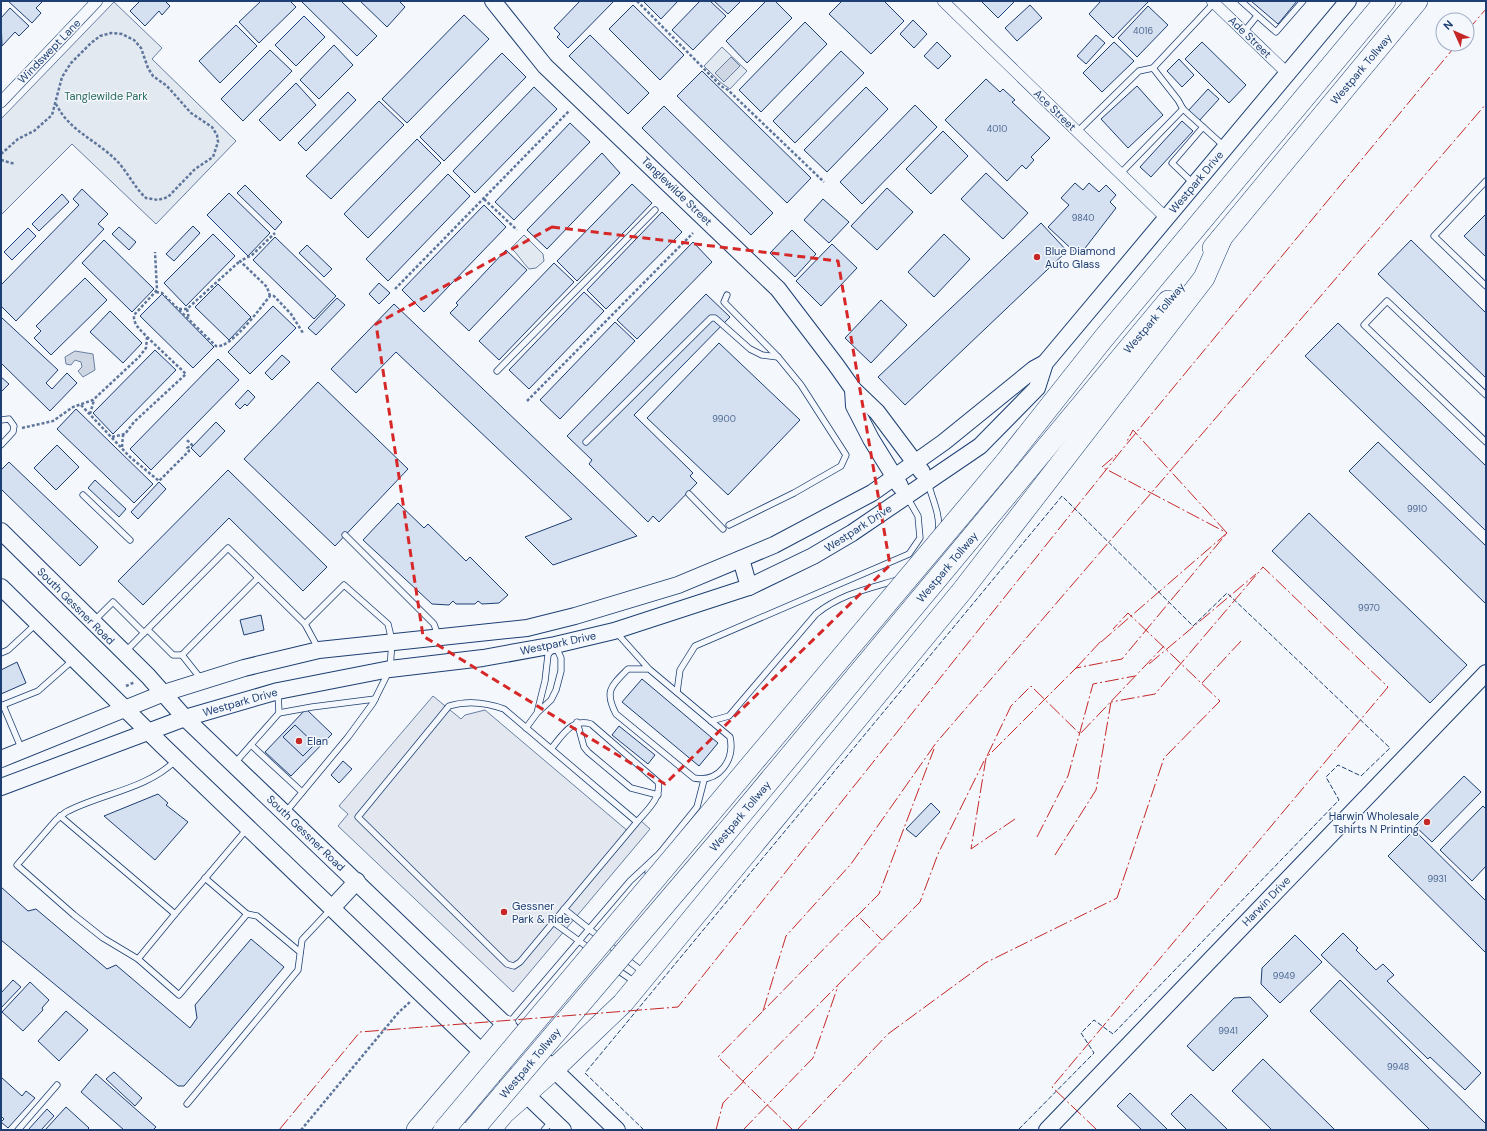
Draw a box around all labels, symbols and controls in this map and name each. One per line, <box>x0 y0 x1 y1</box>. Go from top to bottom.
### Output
north arrow <box>1435 12 1475 52</box>
street label: Ade Street <box>1226 13 1274 61</box>
street label: Windswept Lane <box>15 16 83 86</box>
text: N <box>1440 17 1456 33</box>
house number: 4016 <box>1133 25 1153 37</box>
street label: Westpark Tollway <box>1327 31 1395 107</box>
street label: Ace Street <box>1031 86 1079 134</box>
park label: Tanglewilde Park <box>64 89 148 103</box>
house number: 4010 <box>987 123 1007 135</box>
street label: Westpark Drive <box>1166 148 1226 216</box>
street label: Tanglewilde Street <box>639 154 715 228</box>
house number: 9840 <box>1072 212 1094 224</box>
place label: Blue Diamond Auto Glass <box>1045 244 1115 271</box>
marker: Blue Diamond Auto Glass <box>1032 252 1042 262</box>
street label: Westpark Tollway <box>1120 280 1188 356</box>
house number: 9900 <box>712 413 736 425</box>
street label: Westpark Drive <box>822 501 894 555</box>
house number: 9910 <box>1407 503 1427 515</box>
street label: Westpark Tollway <box>913 529 981 605</box>
street label: South Gessner Road <box>34 564 118 648</box>
house number: 9970 <box>1358 602 1380 614</box>
street label: Westpark Drive <box>519 628 597 658</box>
street label: Westpark Drive <box>201 685 279 719</box>
place label: Elan <box>307 734 328 748</box>
marker: Elan <box>294 736 304 746</box>
street label: Westpark Tollway <box>706 778 774 854</box>
street label: South Gessner Road <box>264 792 348 874</box>
place label: Harwin Wholesale Tshirts N Printing <box>1329 809 1419 836</box>
marker: Harwin Wholesale Tshirts N Printing <box>1422 817 1432 827</box>
street label: Harwin Drive <box>1239 873 1293 929</box>
house number: 9931 <box>1427 873 1447 885</box>
place label: Gessner Park & Ride <box>512 899 570 926</box>
marker: Gessner Park & Ride <box>499 907 509 917</box>
house number: 9949 <box>1273 970 1296 982</box>
street label: Westpark Tollway <box>496 1025 564 1101</box>
house number: 9941 <box>1218 1025 1238 1037</box>
house number: 9948 <box>1387 1061 1409 1073</box>

